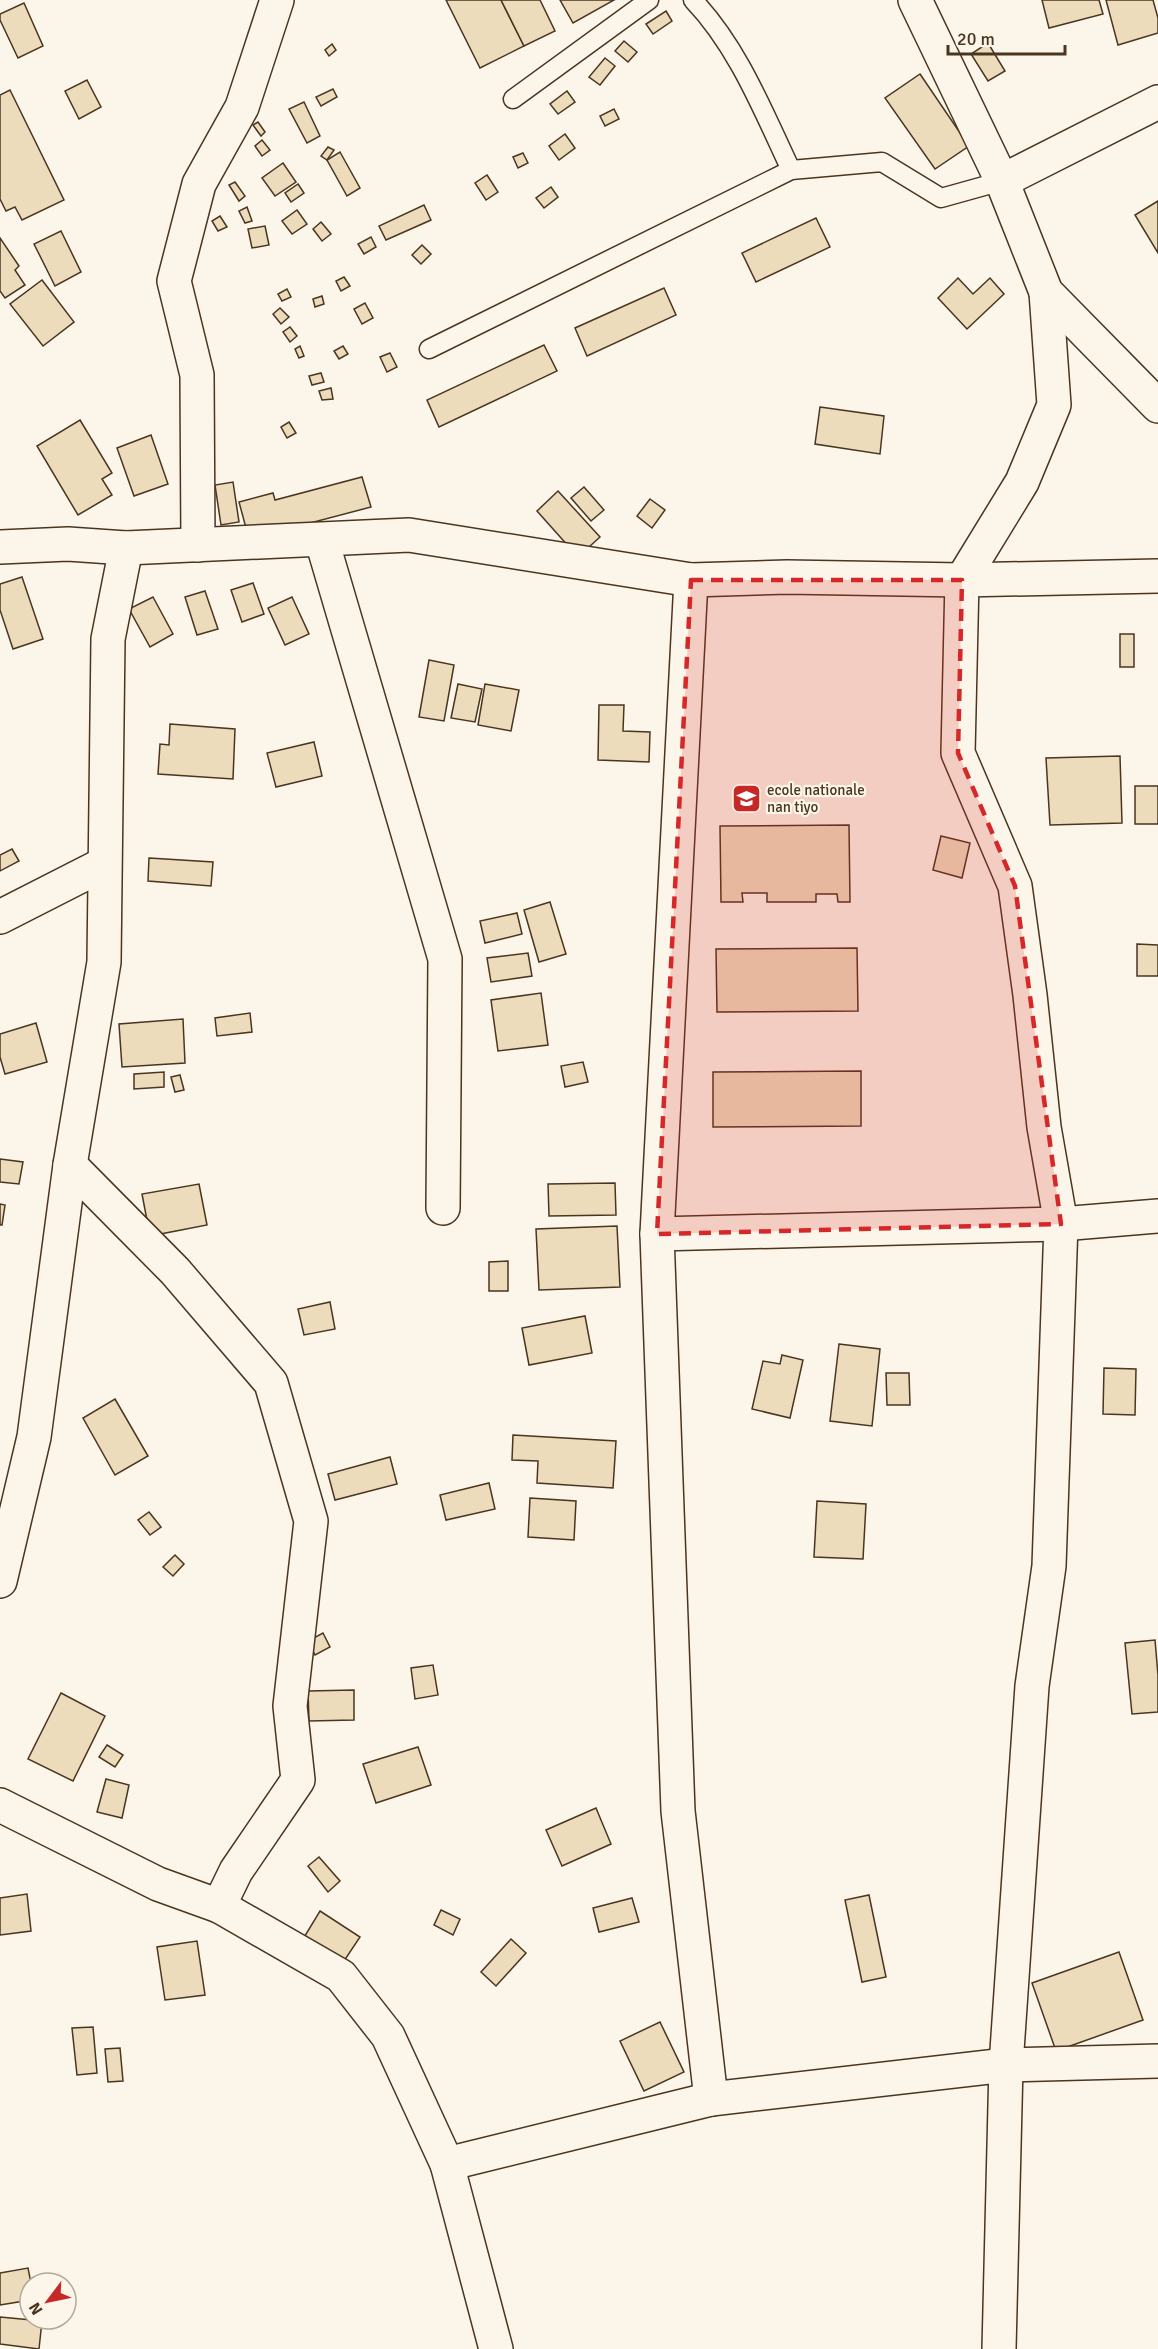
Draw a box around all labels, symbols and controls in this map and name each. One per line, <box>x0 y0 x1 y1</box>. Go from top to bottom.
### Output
scale bar <box>948 18 1065 56</box>
text: 20 m <box>957 28 995 50</box>
place label: ecole nationale nan tiyo <box>767 781 865 816</box>
school or university icon: ecole nationale nan tiyo <box>730 783 762 815</box>
north arrow <box>18 2271 78 2331</box>
text: N <box>25 2298 48 2318</box>

